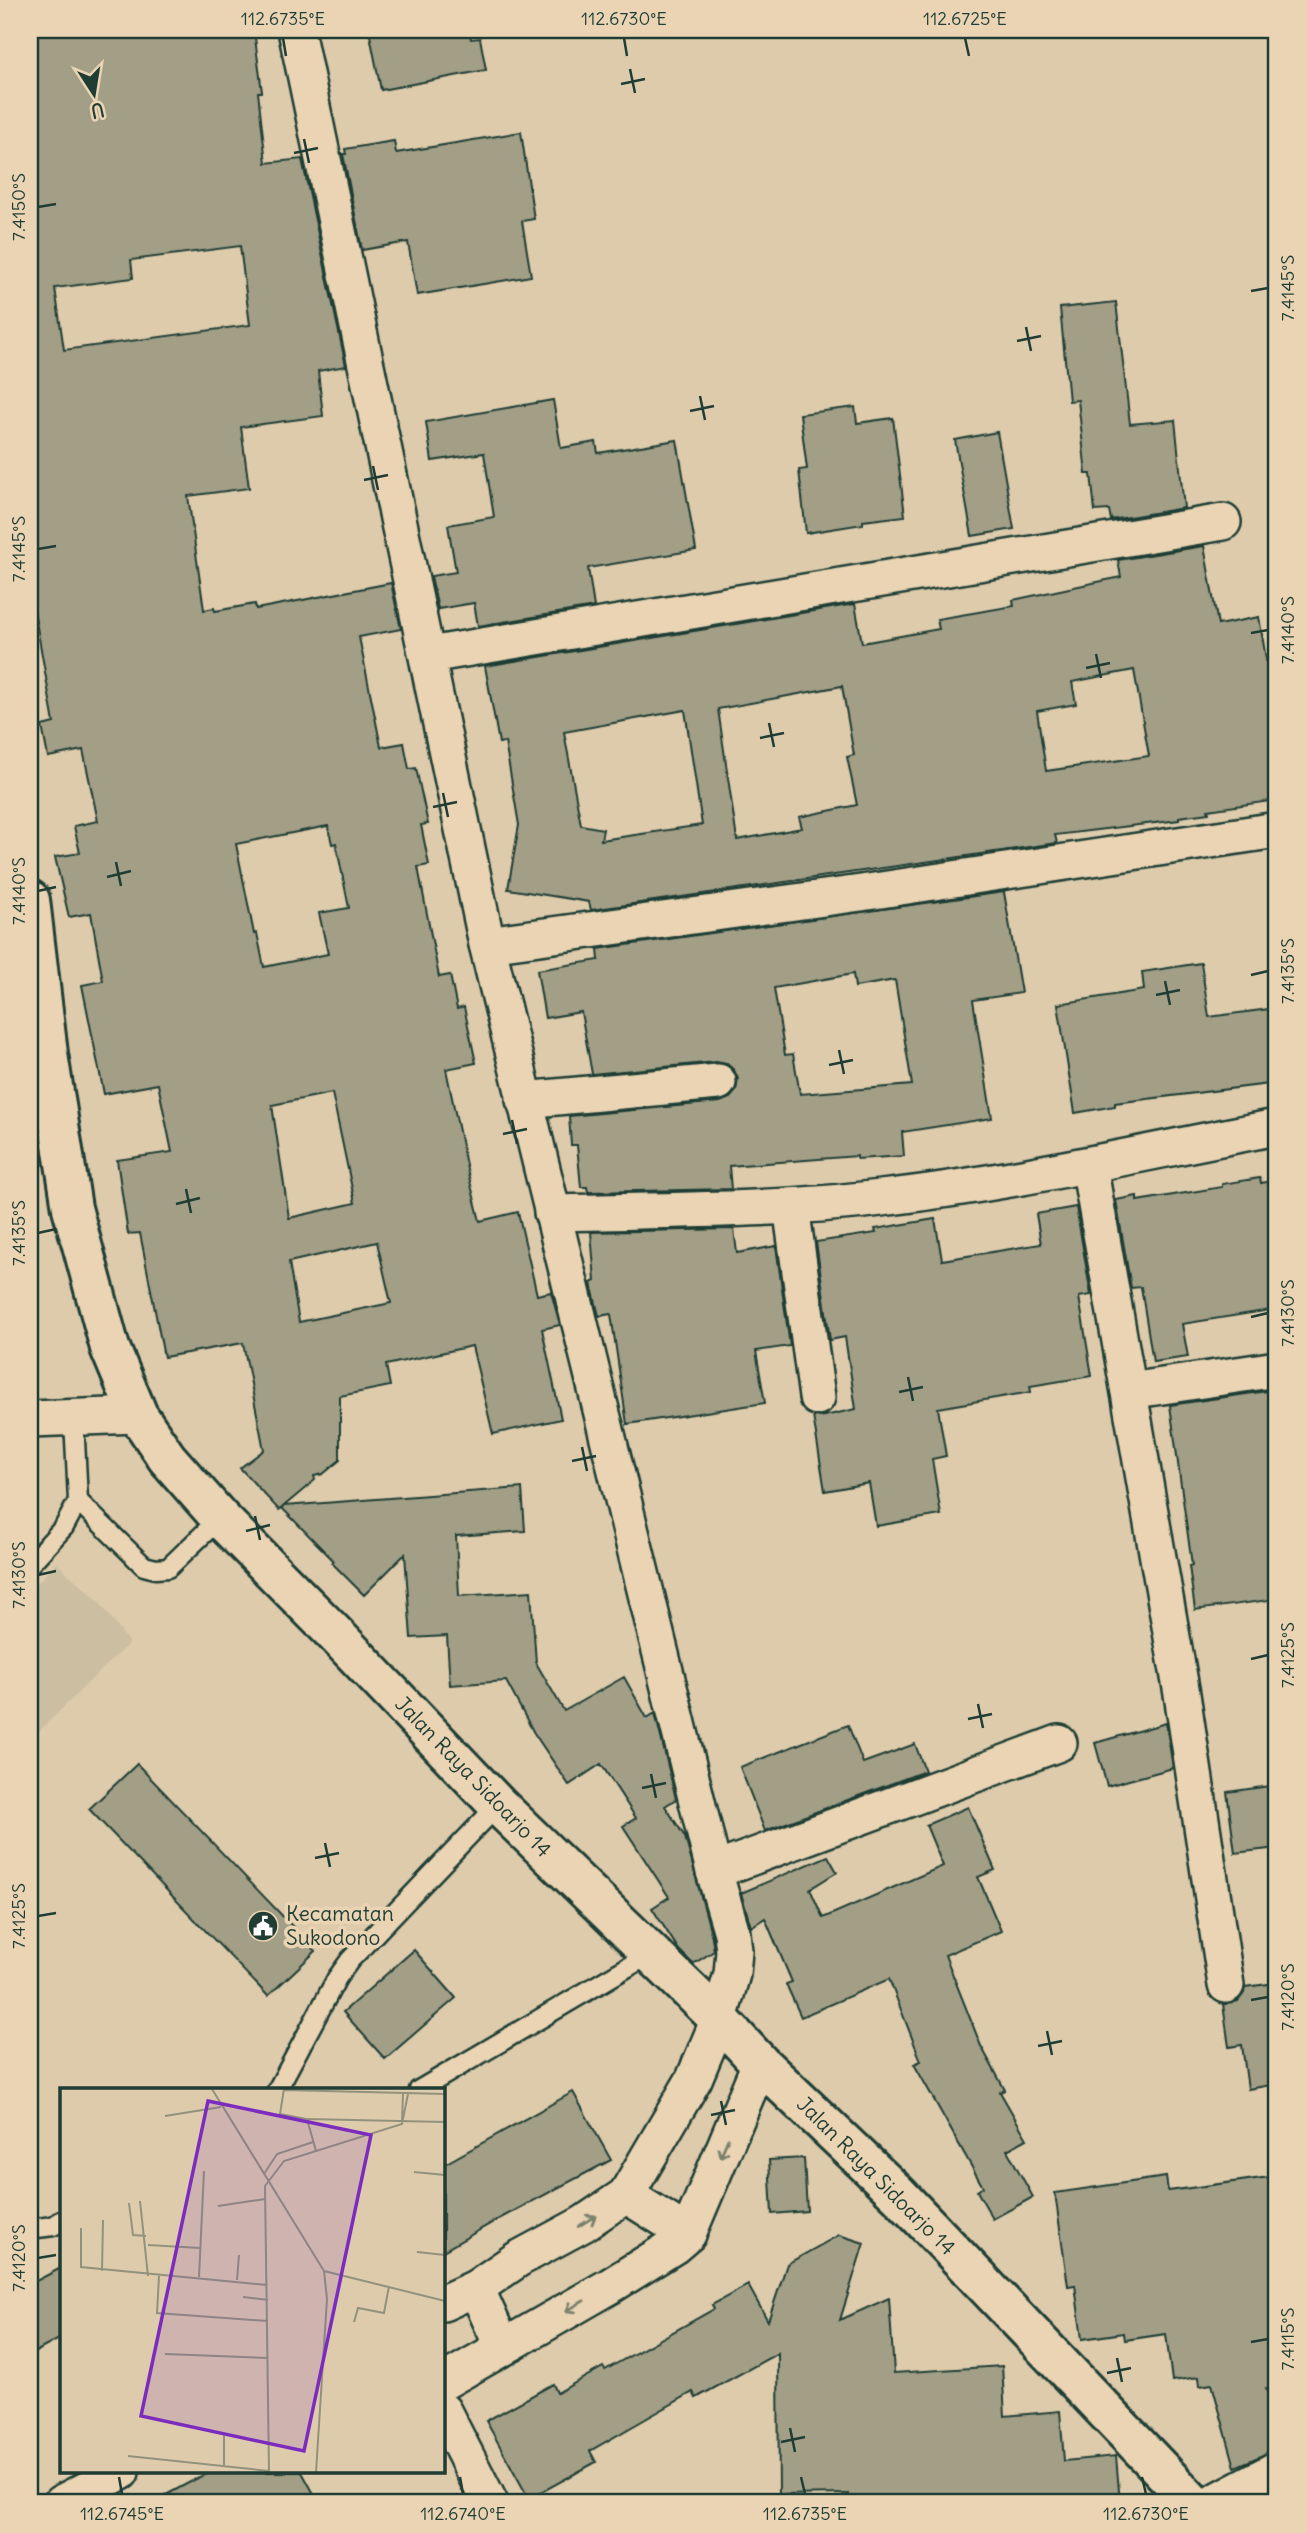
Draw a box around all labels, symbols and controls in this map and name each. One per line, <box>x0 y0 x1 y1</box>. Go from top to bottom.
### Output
text: 112.6735°E <box>241 7 325 30</box>
text: 112.6730°E <box>581 7 667 30</box>
text: 112.6725°E <box>923 7 1007 30</box>
north arrow <box>60 60 130 130</box>
text: U <box>89 98 106 124</box>
text: 7.4150°S <box>7 173 30 241</box>
text: 7.4145°S <box>1276 255 1299 321</box>
text: 7.4145°S <box>7 516 30 582</box>
text: 7.4140°S <box>1276 596 1299 664</box>
text: 7.4140°S <box>7 857 30 925</box>
text: 7.4135°S <box>1276 938 1299 1004</box>
text: 7.4135°S <box>7 1200 30 1266</box>
text: 7.4130°S <box>1276 1279 1299 1347</box>
text: 7.4130°S <box>7 1541 30 1609</box>
text: 7.4125°S <box>1276 1622 1299 1688</box>
street label: Jalan Raya Sidoarjo 14 <box>389 1690 557 1863</box>
text: 7.4125°S <box>7 1883 30 1949</box>
place label: Kecamatan Sukodono <box>286 1900 394 1951</box>
public building icon: Kecamatan Sukodono <box>246 1909 280 1943</box>
text: 7.4120°S <box>1276 1963 1299 2031</box>
inset map <box>60 2088 444 2474</box>
street label: Jalan Raya Sidoarjo 14 <box>791 2091 961 2261</box>
one-way arrow <box>717 2137 730 2159</box>
one-way arrow <box>576 2213 596 2227</box>
text: 7.4120°S <box>7 2224 30 2292</box>
one-way arrow <box>565 2300 586 2313</box>
text: 7.4115°S <box>1276 2307 1299 2371</box>
text: 112.6745°E <box>80 2502 164 2525</box>
text: 112.6740°E <box>420 2502 506 2525</box>
text: 112.6735°E <box>763 2502 847 2525</box>
text: 112.6730°E <box>1103 2502 1189 2525</box>

